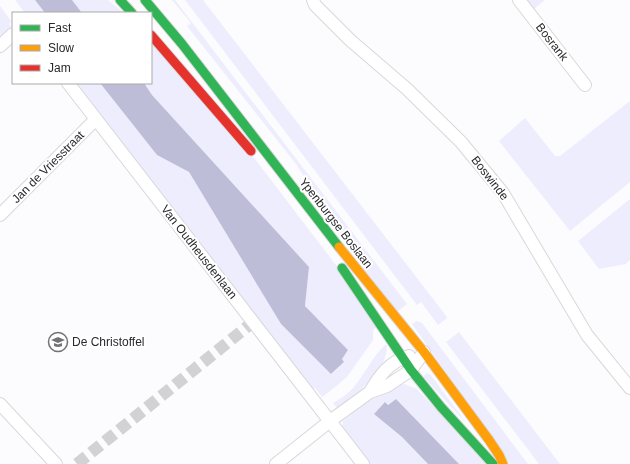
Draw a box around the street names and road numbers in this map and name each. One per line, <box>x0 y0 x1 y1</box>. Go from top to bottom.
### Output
street label: Bosrank <box>533 20 572 64</box>
street label: Jan de Vriesstraat <box>9 128 87 206</box>
street label: Boswinde <box>468 153 512 203</box>
street label: Ypenburgse Boslaan <box>296 175 376 271</box>
street label: Van Oudheusdenlaan <box>158 202 240 302</box>

